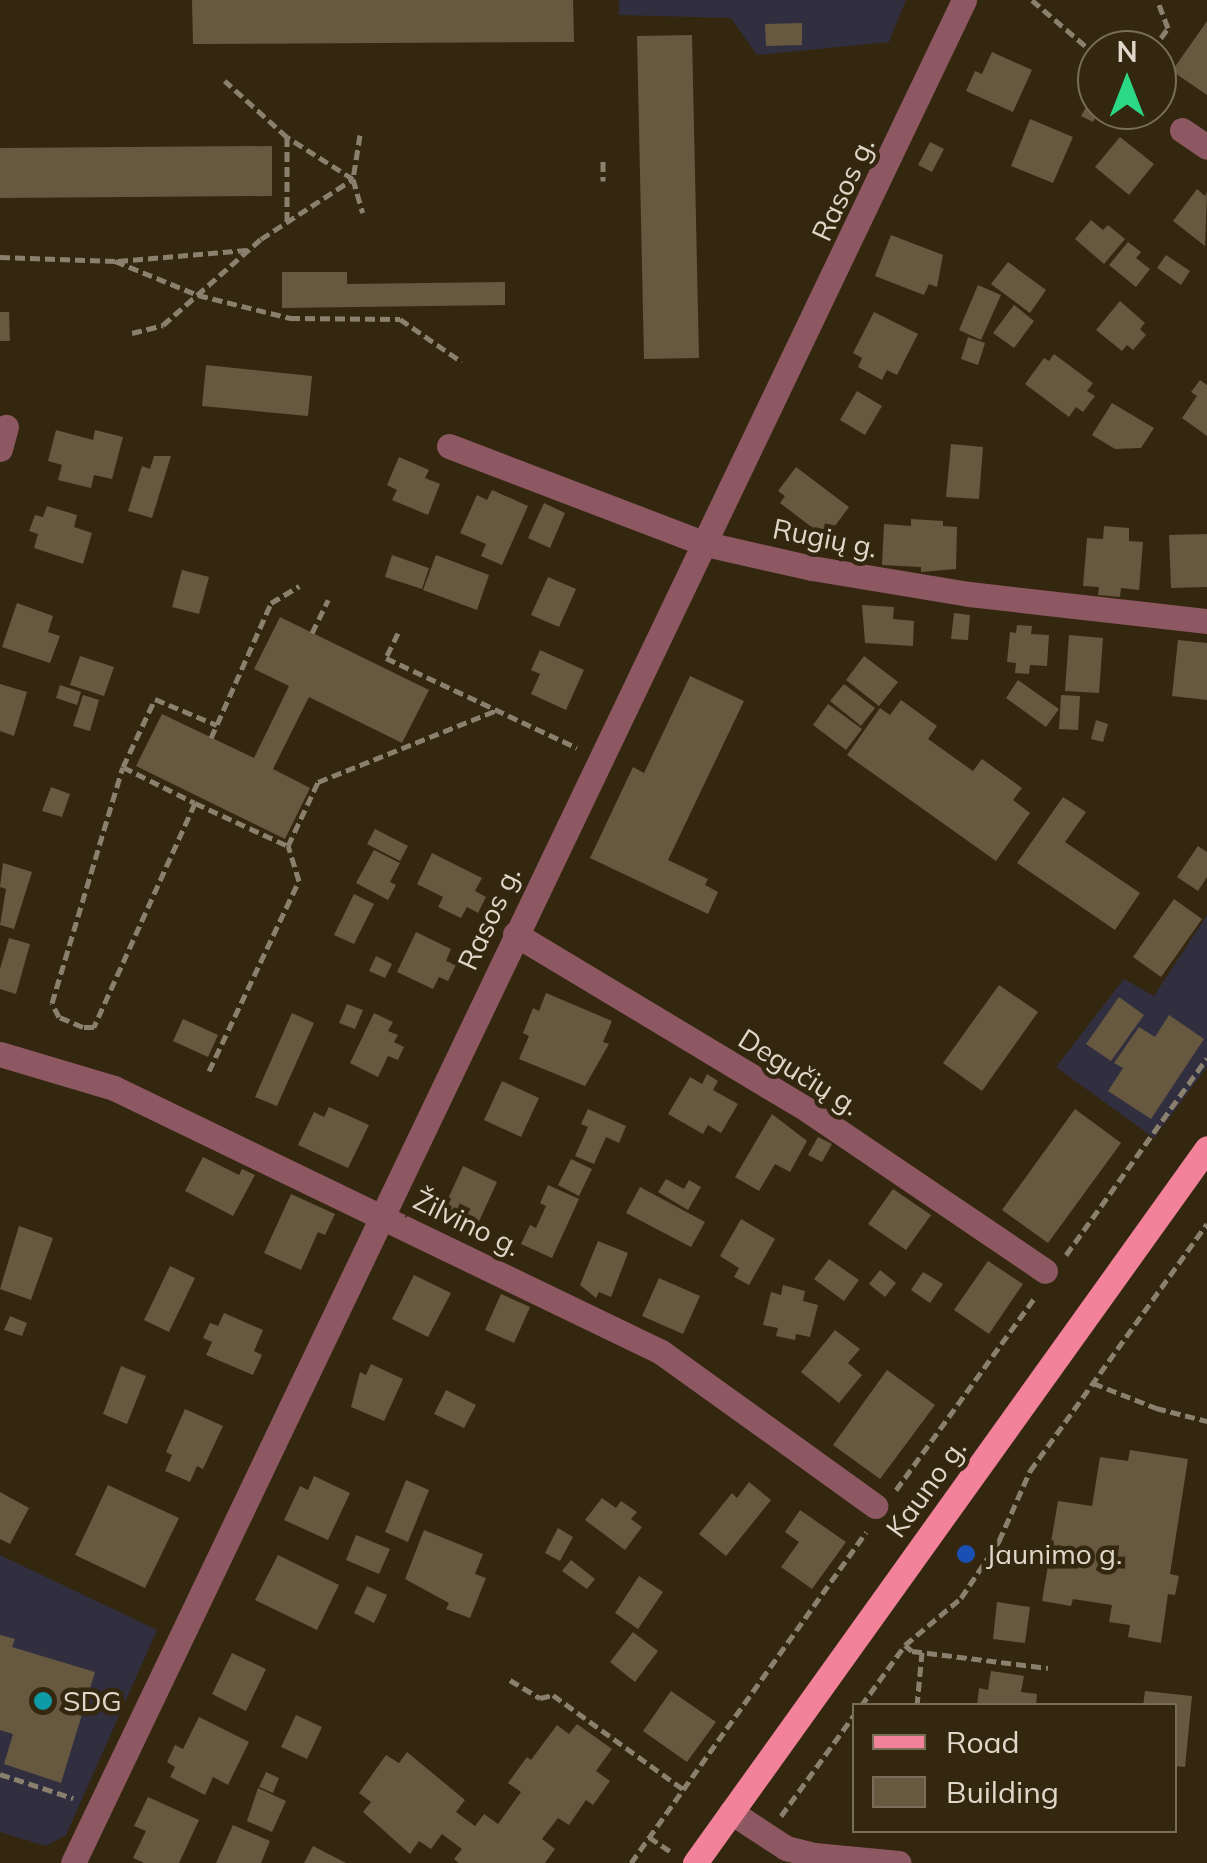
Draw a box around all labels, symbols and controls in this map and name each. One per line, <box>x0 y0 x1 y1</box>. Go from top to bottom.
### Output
north arrow <box>1077 30 1177 130</box>
text: N <box>1116 34 1138 69</box>
street label: Rasos g. <box>804 132 882 246</box>
street label: Rugių g. <box>770 511 880 565</box>
street label: Rasos g. <box>450 861 528 975</box>
street label: Degučių g. <box>732 1022 866 1122</box>
street label: Žilvino g. <box>408 1183 526 1263</box>
street label: Kauno g. <box>879 1432 973 1544</box>
place label: Jaunimo g. <box>986 1537 1122 1571</box>
marker: Jaunimo g. <box>955 1543 977 1565</box>
place label: SDG <box>63 1684 122 1718</box>
marker: SDG <box>32 1690 54 1712</box>
legend <box>852 1703 1177 1833</box>
text: Road <box>946 1723 1020 1761</box>
text: Building <box>946 1773 1059 1811</box>

